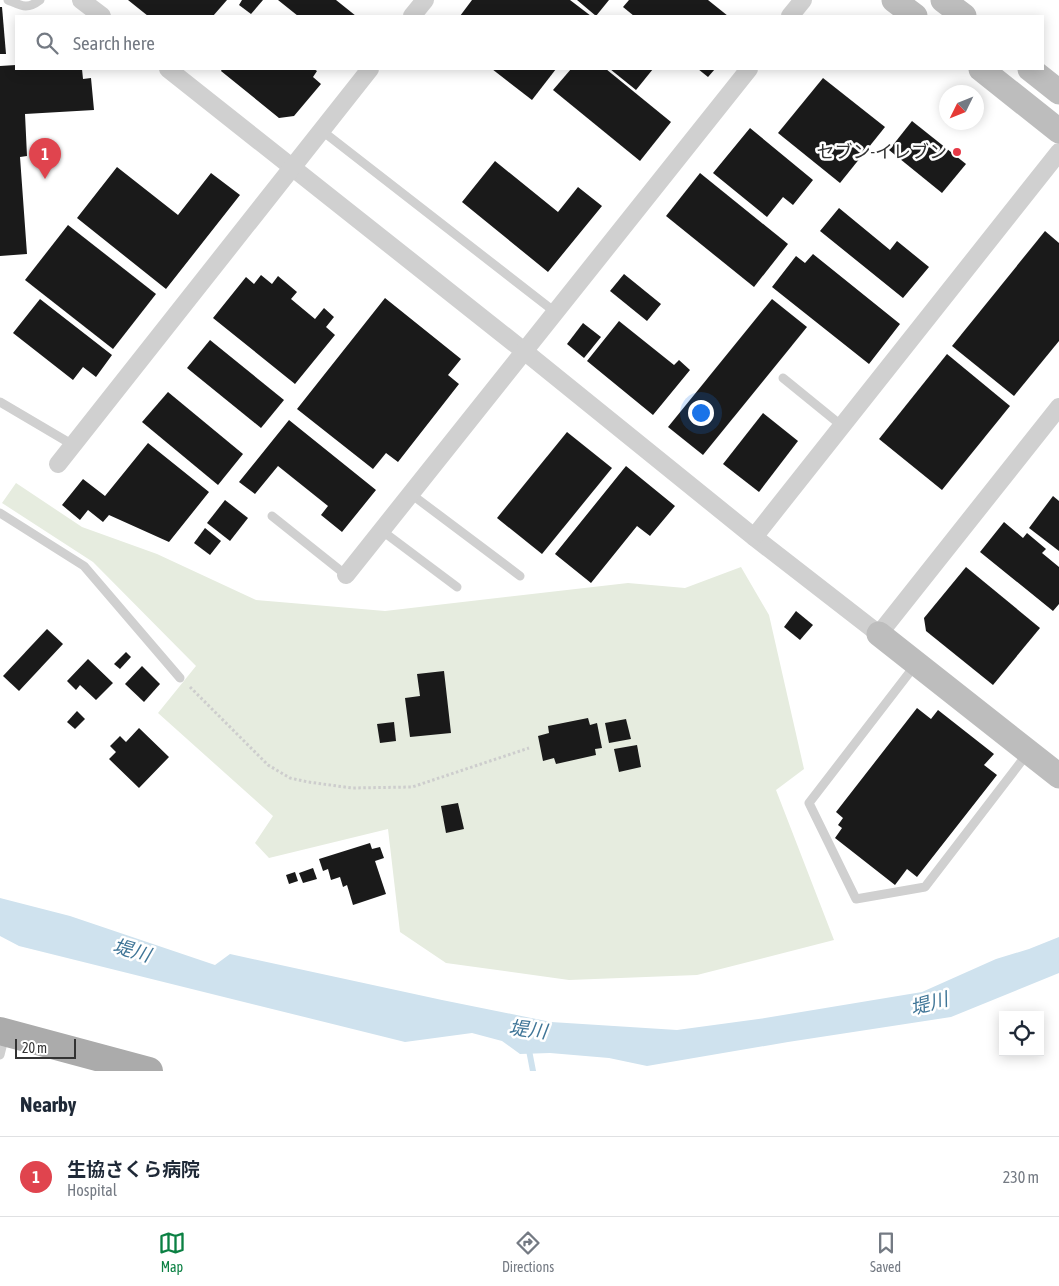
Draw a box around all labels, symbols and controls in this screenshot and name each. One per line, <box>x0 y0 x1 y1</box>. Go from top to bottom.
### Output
search box <box>15 15 1044 70</box>
icon: search <box>33 29 61 57</box>
text: Search here <box>73 32 155 54</box>
north arrow <box>939 85 984 130</box>
pin: 1 <box>29 138 61 179</box>
place label: セブン-イレブン <box>817 141 947 162</box>
marker: セブン-イレブン <box>951 146 963 158</box>
your location <box>688 400 714 426</box>
water label: 堤川 <box>111 934 155 966</box>
water label: 堤川 <box>908 987 952 1019</box>
map controls <box>999 1011 1044 1056</box>
button: locate <box>999 1011 1044 1056</box>
water label: 堤川 <box>508 1016 550 1042</box>
scale bar <box>15 1036 76 1059</box>
text: 20 m <box>22 1040 47 1056</box>
text: Nearby <box>20 1092 76 1116</box>
text: 生協さくら病院 <box>67 1158 200 1180</box>
text: 1 <box>32 1168 40 1186</box>
text: 230 m <box>1003 1168 1039 1186</box>
text: Hospital <box>67 1181 117 1199</box>
tab: Map <box>158 1229 186 1275</box>
tab: Directions <box>502 1229 554 1275</box>
tab: Saved <box>870 1229 901 1275</box>

